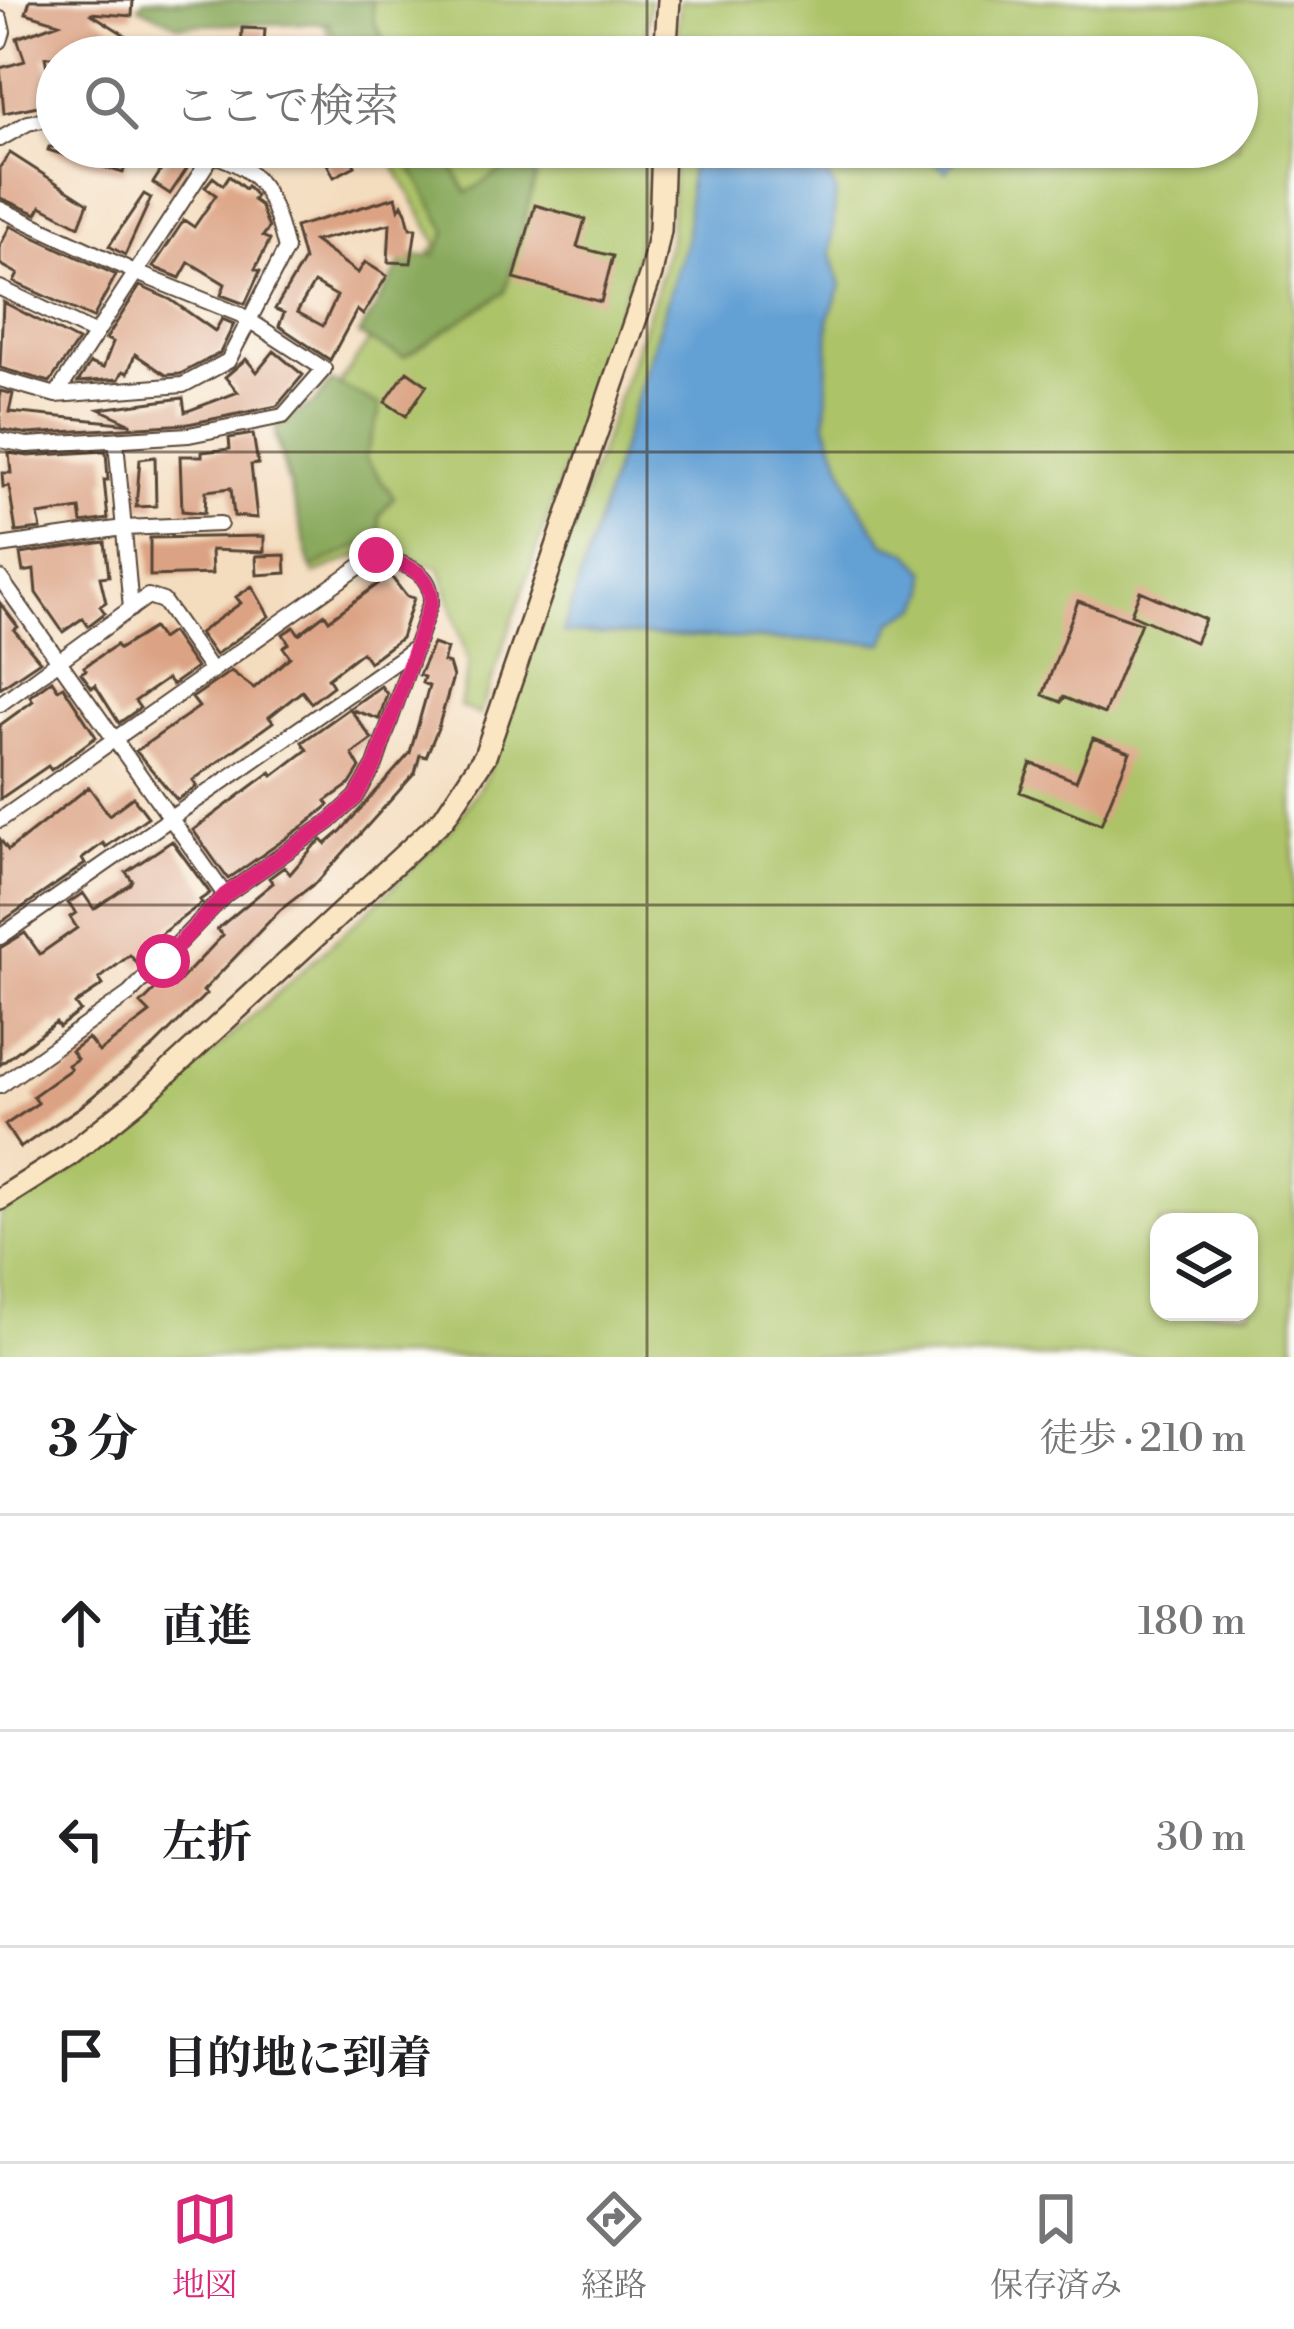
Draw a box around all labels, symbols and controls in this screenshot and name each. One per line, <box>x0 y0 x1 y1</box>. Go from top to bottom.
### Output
search box <box>36 36 1258 168</box>
icon: search <box>78 69 144 135</box>
text: ここで検索 <box>174 79 399 136</box>
route end <box>349 528 403 582</box>
route start <box>136 934 190 988</box>
map controls <box>1150 1213 1258 1321</box>
button: layers <box>1150 1213 1258 1321</box>
text: 3 分 <box>48 1409 138 1473</box>
text: 徒歩 · 210 m <box>1039 1415 1246 1464</box>
icon: ahead <box>48 1590 114 1656</box>
text: 180 m <box>1138 1598 1246 1647</box>
text: 直進 <box>162 1599 252 1656</box>
icon: left <box>48 1806 114 1872</box>
text: 30 m <box>1156 1814 1246 1863</box>
text: 左折 <box>162 1815 252 1872</box>
icon: arrive <box>48 2022 114 2088</box>
text: 目的地に到着 <box>162 2031 432 2088</box>
tab: 地図 <box>172 2186 238 2307</box>
tab: 経路 <box>581 2186 647 2307</box>
tab: 保存済み <box>990 2186 1122 2307</box>

